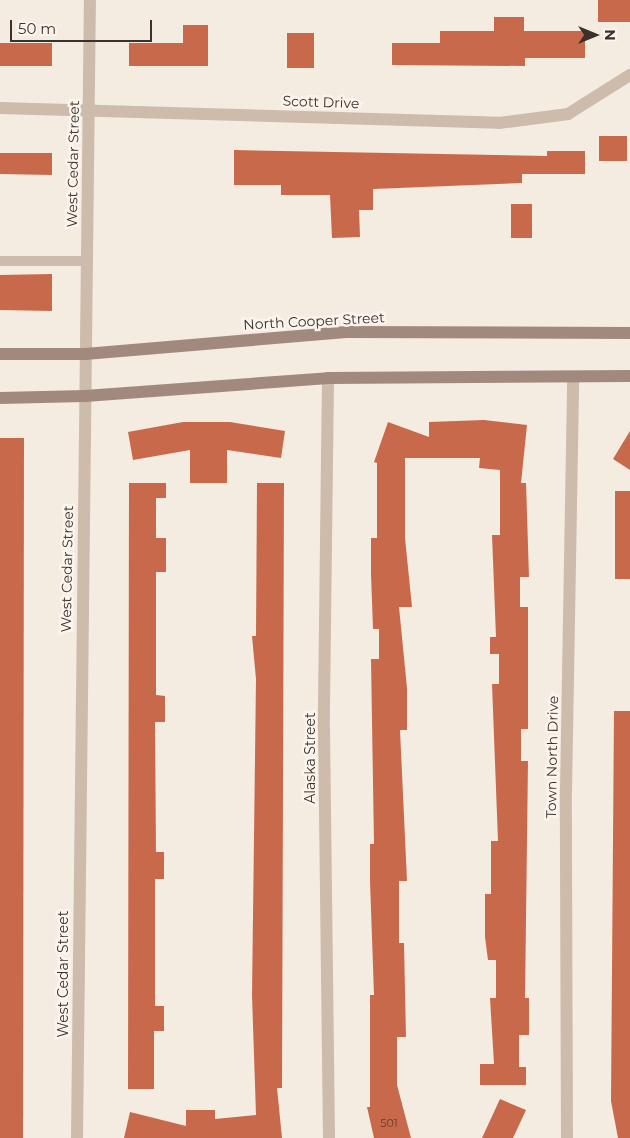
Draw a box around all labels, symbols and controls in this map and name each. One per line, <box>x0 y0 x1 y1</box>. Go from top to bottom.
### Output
scale bar <box>12 10 155 42</box>
north arrow <box>570 10 620 60</box>
text: 50 m <box>18 19 56 38</box>
text: N <box>601 29 619 41</box>
street label: Scott Drive <box>282 92 360 112</box>
street label: West Cedar Street <box>63 100 83 228</box>
street label: North Cooper Street <box>243 309 385 333</box>
street label: West Cedar Street <box>57 505 77 633</box>
street label: Town North Drive <box>543 695 561 819</box>
street label: Alaska Street <box>302 712 318 804</box>
street label: West Cedar Street <box>55 911 71 1037</box>
house number: 501 <box>380 1116 398 1130</box>

